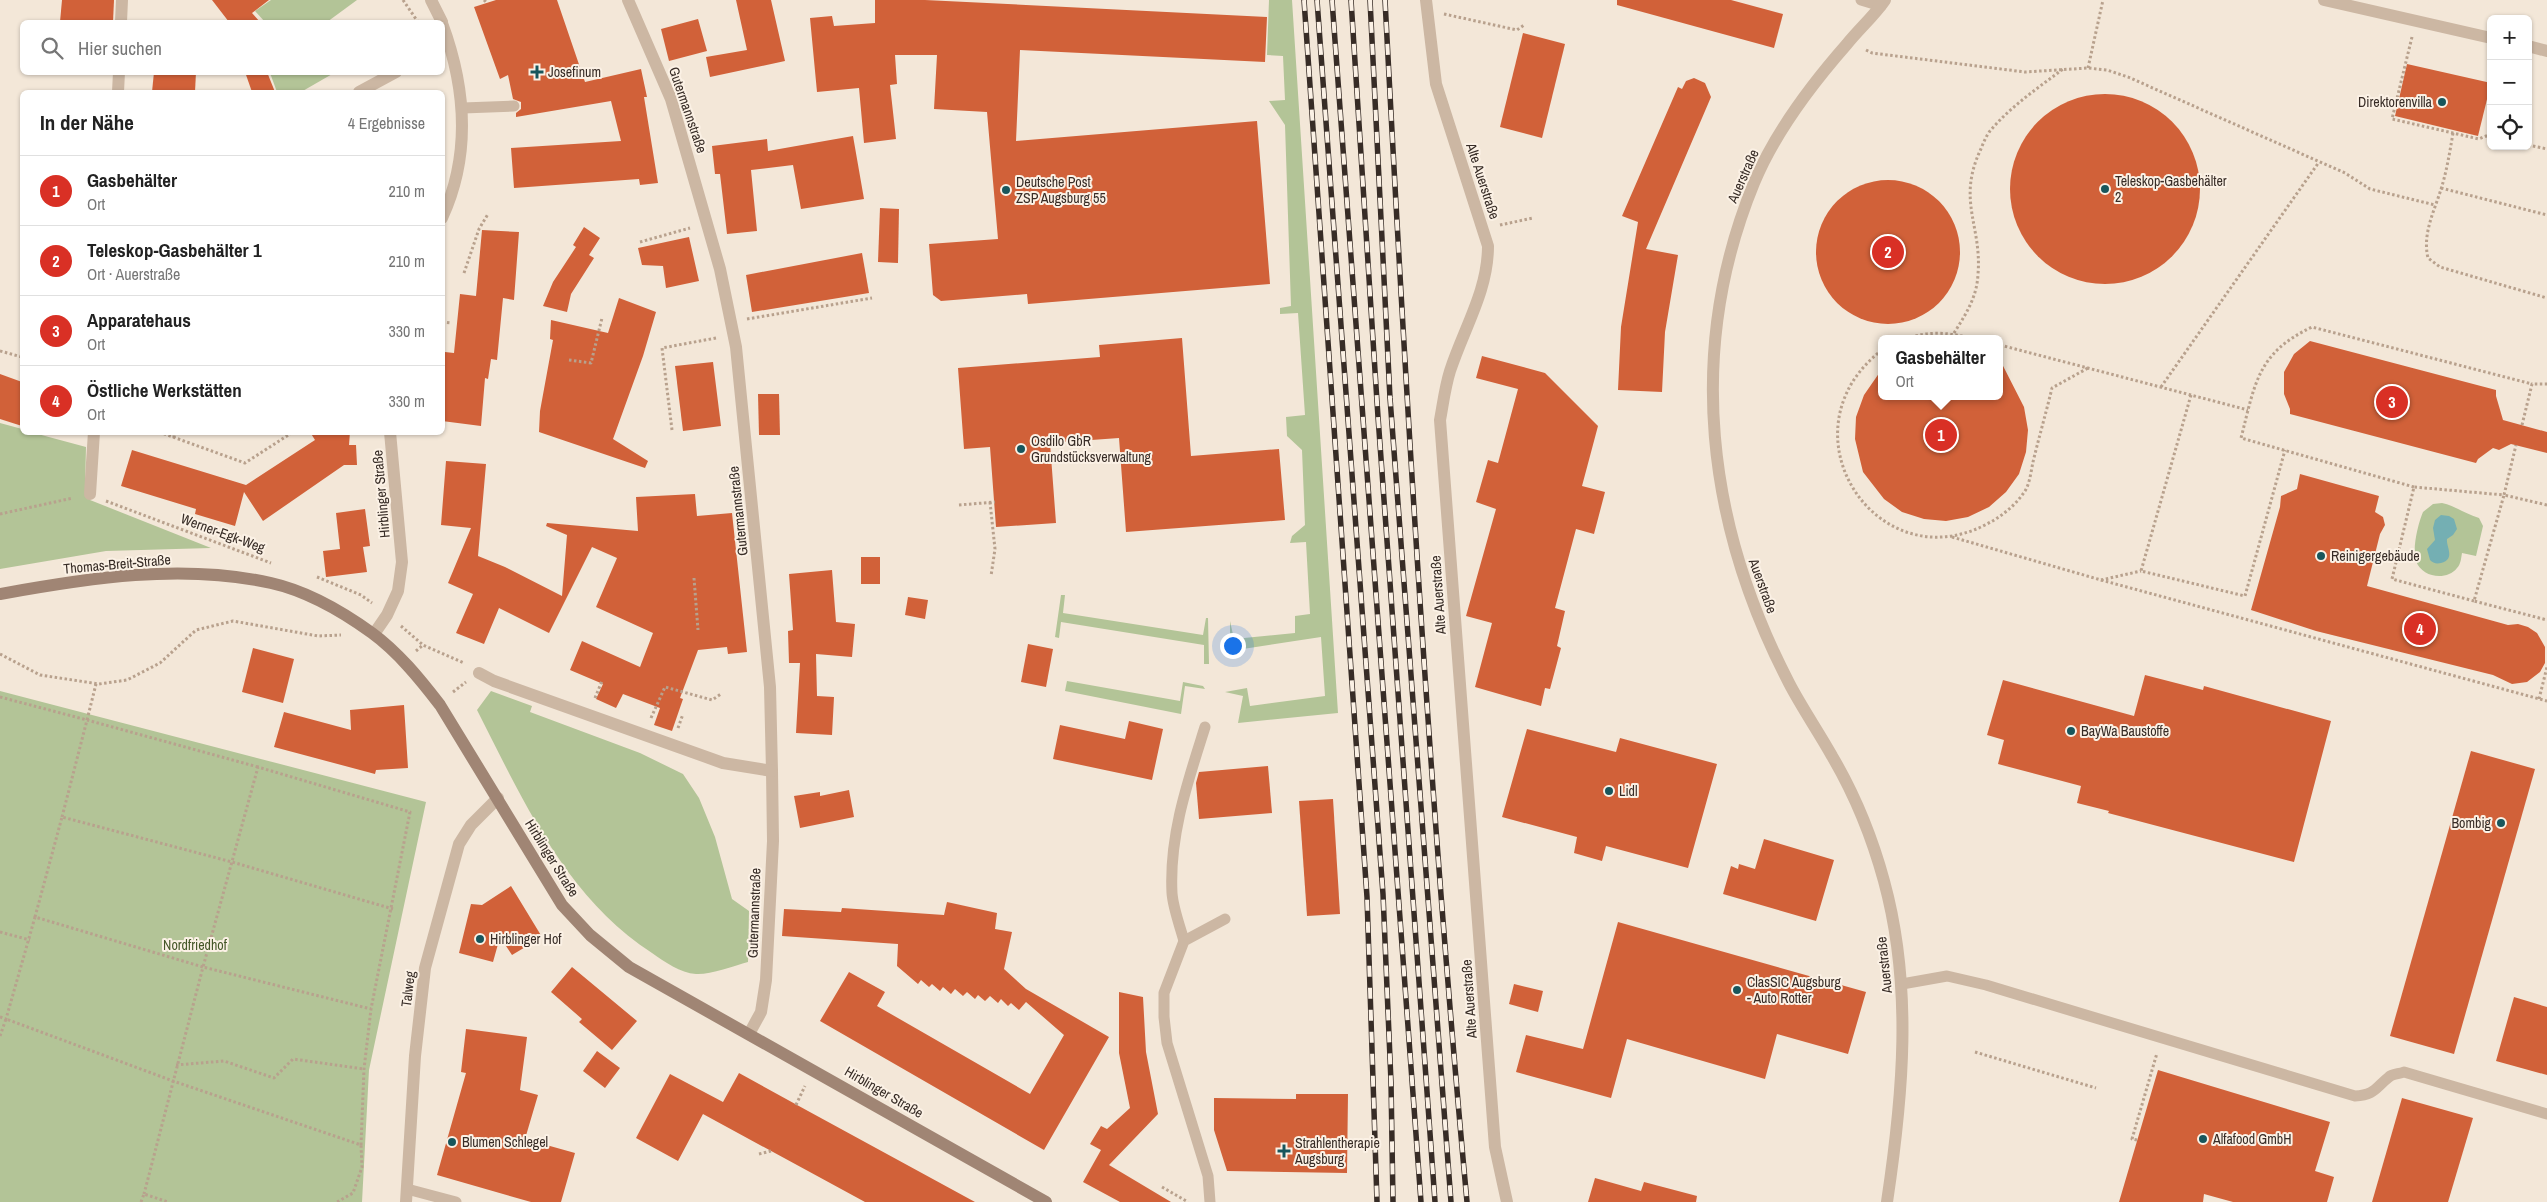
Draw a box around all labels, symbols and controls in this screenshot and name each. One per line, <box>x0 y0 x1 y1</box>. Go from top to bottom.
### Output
map controls <box>2487 15 2532 150</box>
button: + <box>2487 15 2532 60</box>
search box <box>20 20 445 75</box>
icon: search <box>38 34 66 62</box>
text: Hier suchen <box>78 35 162 61</box>
button: − <box>2487 60 2532 105</box>
place label: Josefinum <box>548 63 601 81</box>
marker: Josefinum <box>530 65 544 79</box>
street label: Gutermannstraße <box>665 65 711 155</box>
place label: Direktorenvilla <box>2358 93 2433 111</box>
marker: Direktorenvilla <box>2436 96 2448 108</box>
button: locate <box>2487 105 2532 150</box>
text: In der Nähe <box>40 108 134 137</box>
text: 4 Ergebnisse <box>348 112 425 134</box>
street label: Alte Auerstraße <box>1462 140 1504 221</box>
street label: Auerstraße <box>1723 146 1763 207</box>
text: Gasbehälter <box>87 167 177 193</box>
place label: Teleskop-Gasbehälter 2 <box>2115 172 2227 206</box>
place label: Deutsche Post ZSP Augsburg 55 <box>1016 173 1106 207</box>
text: 1 <box>52 180 60 202</box>
text: 210 m <box>389 180 425 202</box>
marker: Teleskop-Gasbehälter 2 <box>2099 183 2111 195</box>
marker: Deutsche Post ZSP Augsburg 55 <box>1000 184 1012 196</box>
text: Ort <box>87 193 105 215</box>
pin: 2 <box>1872 233 1904 271</box>
text: Teleskop-Gasbehälter 1 <box>87 237 262 263</box>
text: 2 <box>52 250 60 272</box>
text: 210 m <box>389 250 425 272</box>
text: Ort · Auerstraße <box>87 263 180 285</box>
text: Apparatehaus <box>87 307 191 333</box>
text: 3 <box>52 320 60 342</box>
text: 330 m <box>389 320 425 342</box>
text: Ort <box>87 333 105 355</box>
popup <box>1878 335 2003 400</box>
text: Gasbehälter <box>1895 344 1986 370</box>
text: Ort <box>1895 370 1914 392</box>
text: Östliche Werkstätten <box>87 377 242 403</box>
pin: 3 <box>2376 383 2408 421</box>
text: 4 <box>52 390 60 412</box>
text: 330 m <box>389 390 425 412</box>
text: Ort <box>87 403 105 425</box>
pin: 1 <box>1925 416 1957 454</box>
place label: Osdilo GbR Grundstücksverwaltung <box>1031 432 1152 466</box>
marker: Osdilo GbR Grundstücksverwaltung <box>1015 443 1027 455</box>
street label: Hirblinger Straße <box>368 449 394 539</box>
street label: Gutermannstraße <box>724 465 752 557</box>
street label: Werner-Egk-Weg <box>178 509 268 557</box>
place label: Reinigergebäude <box>2331 547 2420 565</box>
street label: Thomas-Breit-Straße <box>63 550 171 578</box>
marker: Reinigergebäude <box>2315 550 2327 562</box>
street label: Alte Auerstraße <box>1426 555 1450 636</box>
street label: Auerstraße <box>1744 555 1781 616</box>
pin: 4 <box>2404 610 2436 648</box>
your location <box>1220 633 1246 659</box>
place label: BayWa Baustoffe <box>2081 722 2169 740</box>
marker: BayWa Baustoffe <box>2065 725 2077 737</box>
place label: Lidl <box>1619 782 1638 800</box>
marker: Lidl <box>1603 785 1615 797</box>
place label: Bombig <box>2451 814 2492 832</box>
street label: Hirblinger Straße <box>521 816 583 900</box>
marker: Bombig <box>2495 817 2507 829</box>
street label: Gutermannstraße <box>743 868 765 958</box>
place label: Hirblinger Hof <box>490 930 562 948</box>
marker: Hirblinger Hof <box>474 933 486 945</box>
park label: Nordfriedhof <box>163 936 228 954</box>
street label: Auerstraße <box>1872 936 1896 995</box>
street label: Alte Auerstraße <box>1457 959 1481 1040</box>
street label: Talweg <box>397 969 419 1008</box>
place label: ClasSIC Augsburg - Auto Rotter <box>1747 973 1841 1007</box>
marker: ClasSIC Augsburg - Auto Rotter <box>1731 984 1743 996</box>
street label: Hirblinger Straße <box>841 1062 927 1122</box>
place label: Alfafood GmbH <box>2212 1130 2291 1148</box>
place label: Blumen Schlegel <box>462 1133 548 1151</box>
marker: Alfafood GmbH <box>2197 1133 2209 1145</box>
place label: Strahlentherapie Augsburg <box>1294 1134 1380 1168</box>
marker: Blumen Schlegel <box>446 1136 458 1148</box>
marker: Strahlentherapie Augsburg <box>1277 1144 1291 1158</box>

